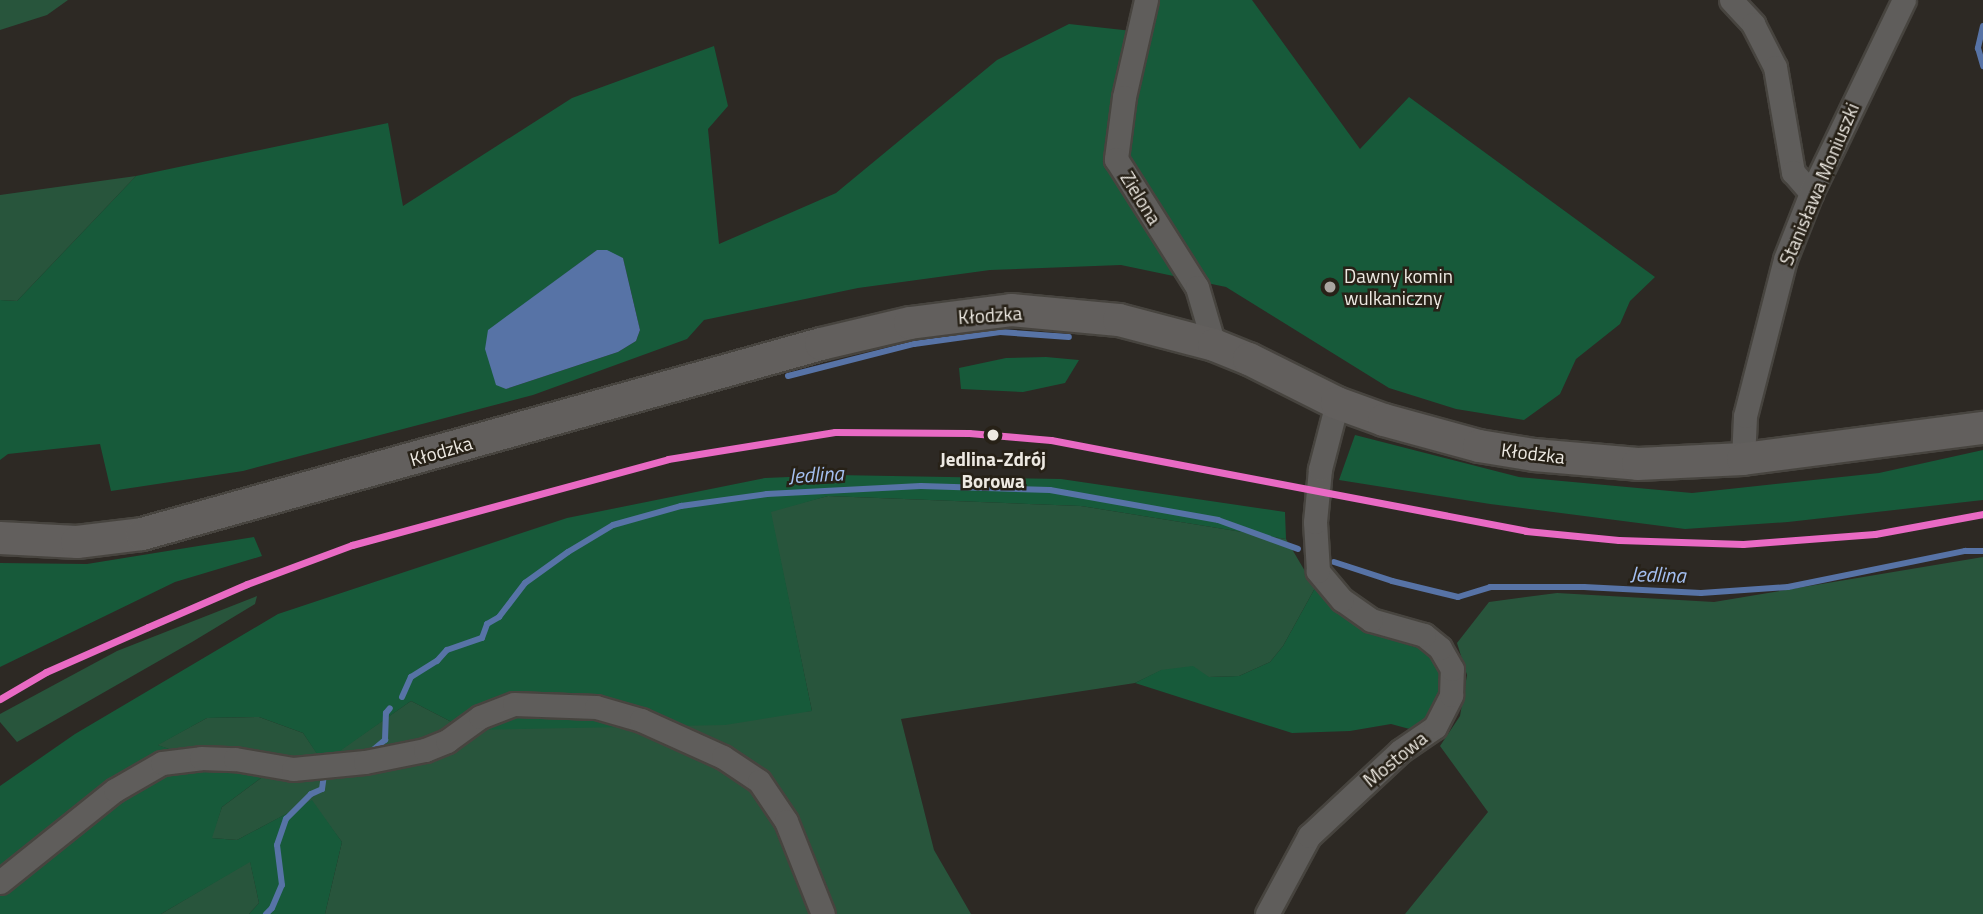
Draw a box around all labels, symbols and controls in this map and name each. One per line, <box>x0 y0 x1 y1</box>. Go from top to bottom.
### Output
street label: Stanisława Moniuszki <box>1774 99 1864 269</box>
street label: Zielona <box>1116 167 1166 229</box>
place label: Dawny komin wulkaniczny <box>1344 265 1453 309</box>
marker: Dawny komin wulkaniczny <box>1322 279 1338 295</box>
street label: Kłodzka <box>957 301 1023 329</box>
marker: Jedlina-Zdrój Borowa <box>983 425 1003 445</box>
street label: Kłodzka <box>407 431 475 471</box>
street label: Kłodzka <box>1500 438 1566 468</box>
place label: Jedlina-Zdrój Borowa <box>940 448 1046 492</box>
water label: Jedlina <box>788 460 844 488</box>
water label: Jedlina <box>1630 560 1686 588</box>
street label: Mostowa <box>1359 726 1431 792</box>

